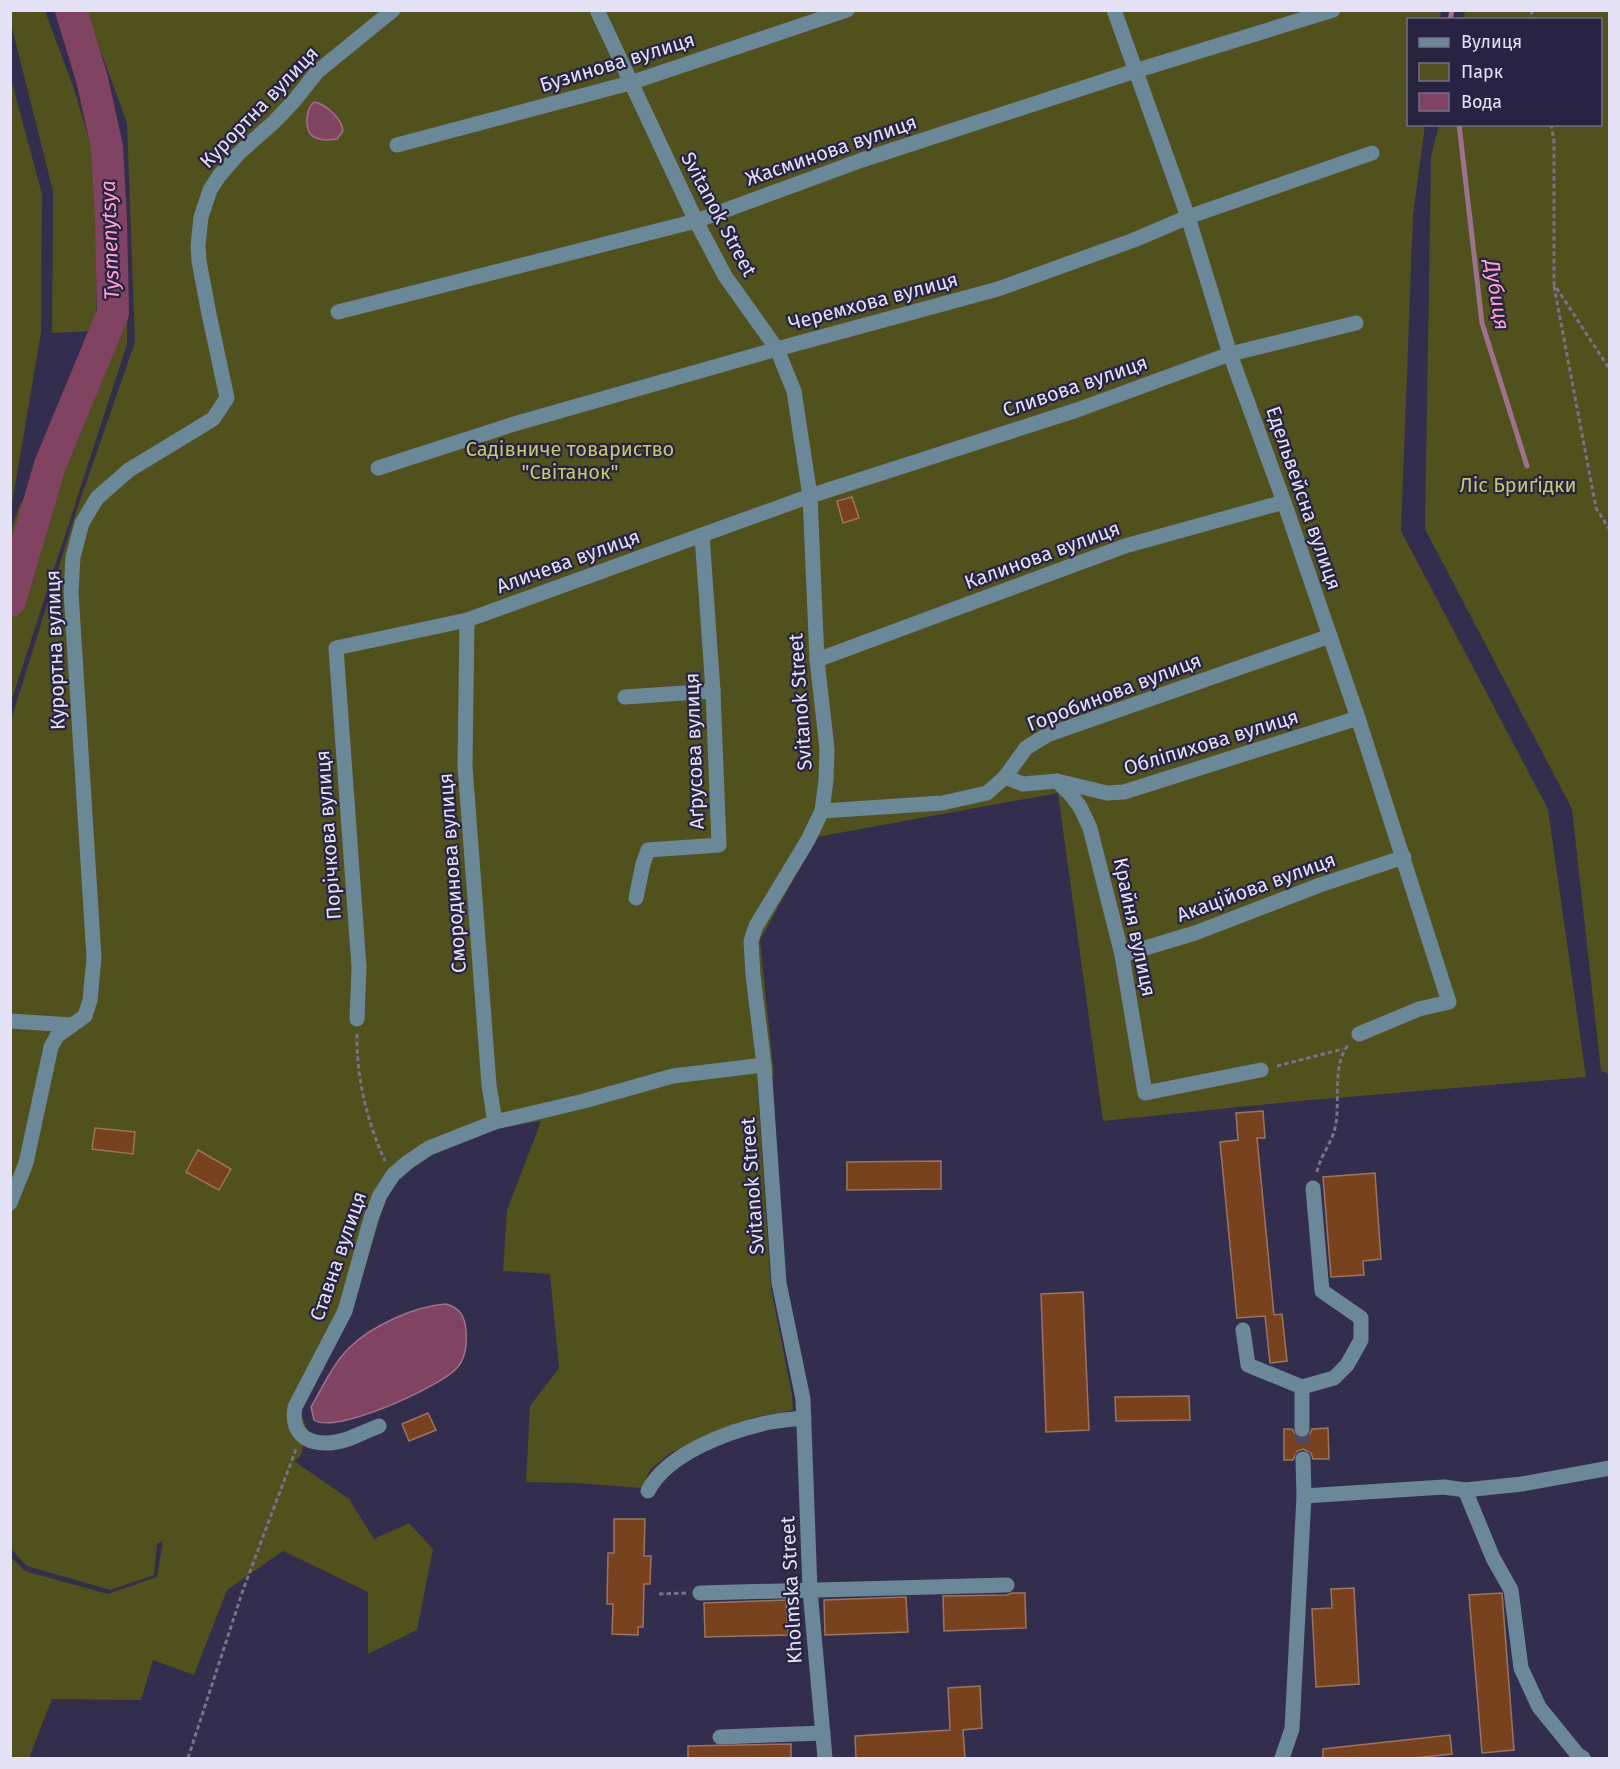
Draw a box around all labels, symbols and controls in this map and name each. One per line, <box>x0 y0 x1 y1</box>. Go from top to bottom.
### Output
legend <box>1407 18 1602 126</box>
street label: Бузинова вулиця <box>537 27 697 97</box>
text: Вулиця <box>1461 31 1522 53</box>
street label: Курортна вулиця <box>195 41 323 173</box>
text: Парк <box>1461 61 1504 83</box>
text: Вода <box>1461 91 1502 113</box>
street label: Жасминова вулиця <box>742 109 920 191</box>
street label: Svitanok Street <box>676 148 762 281</box>
water label: Tysmenytsya <box>95 180 125 300</box>
water label: Дубиця <box>1478 256 1515 332</box>
street label: Черемхова вулиця <box>786 267 960 335</box>
street label: Сливова вулиця <box>999 350 1151 422</box>
street label: Едельвейсна вулиця <box>1261 403 1347 593</box>
park label: Садівниче товариство "Світанок" <box>466 437 674 484</box>
park label: Ліс Бриґідки <box>1460 473 1576 497</box>
street label: Калинова вулиця <box>961 516 1123 594</box>
street label: Аличева вулиця <box>493 524 643 598</box>
street label: Курортна вулиця <box>40 569 70 731</box>
street label: Svitanok Street <box>783 632 817 771</box>
street label: Горобинова вулиця <box>1024 648 1204 736</box>
street label: Аґрусова вулиця <box>679 672 709 830</box>
street label: Обліпихова вулиця <box>1121 704 1301 780</box>
street label: Порічкова вулиця <box>310 749 346 921</box>
street label: Смородинова вулиця <box>433 772 471 974</box>
street label: Акаційова вулиця <box>1173 847 1339 927</box>
street label: Крайня вулиця <box>1109 855 1161 999</box>
street label: Svitanok Street <box>735 1116 769 1255</box>
street label: Ставна вулиця <box>305 1188 371 1324</box>
street label: Kholmska Street <box>775 1515 807 1664</box>

